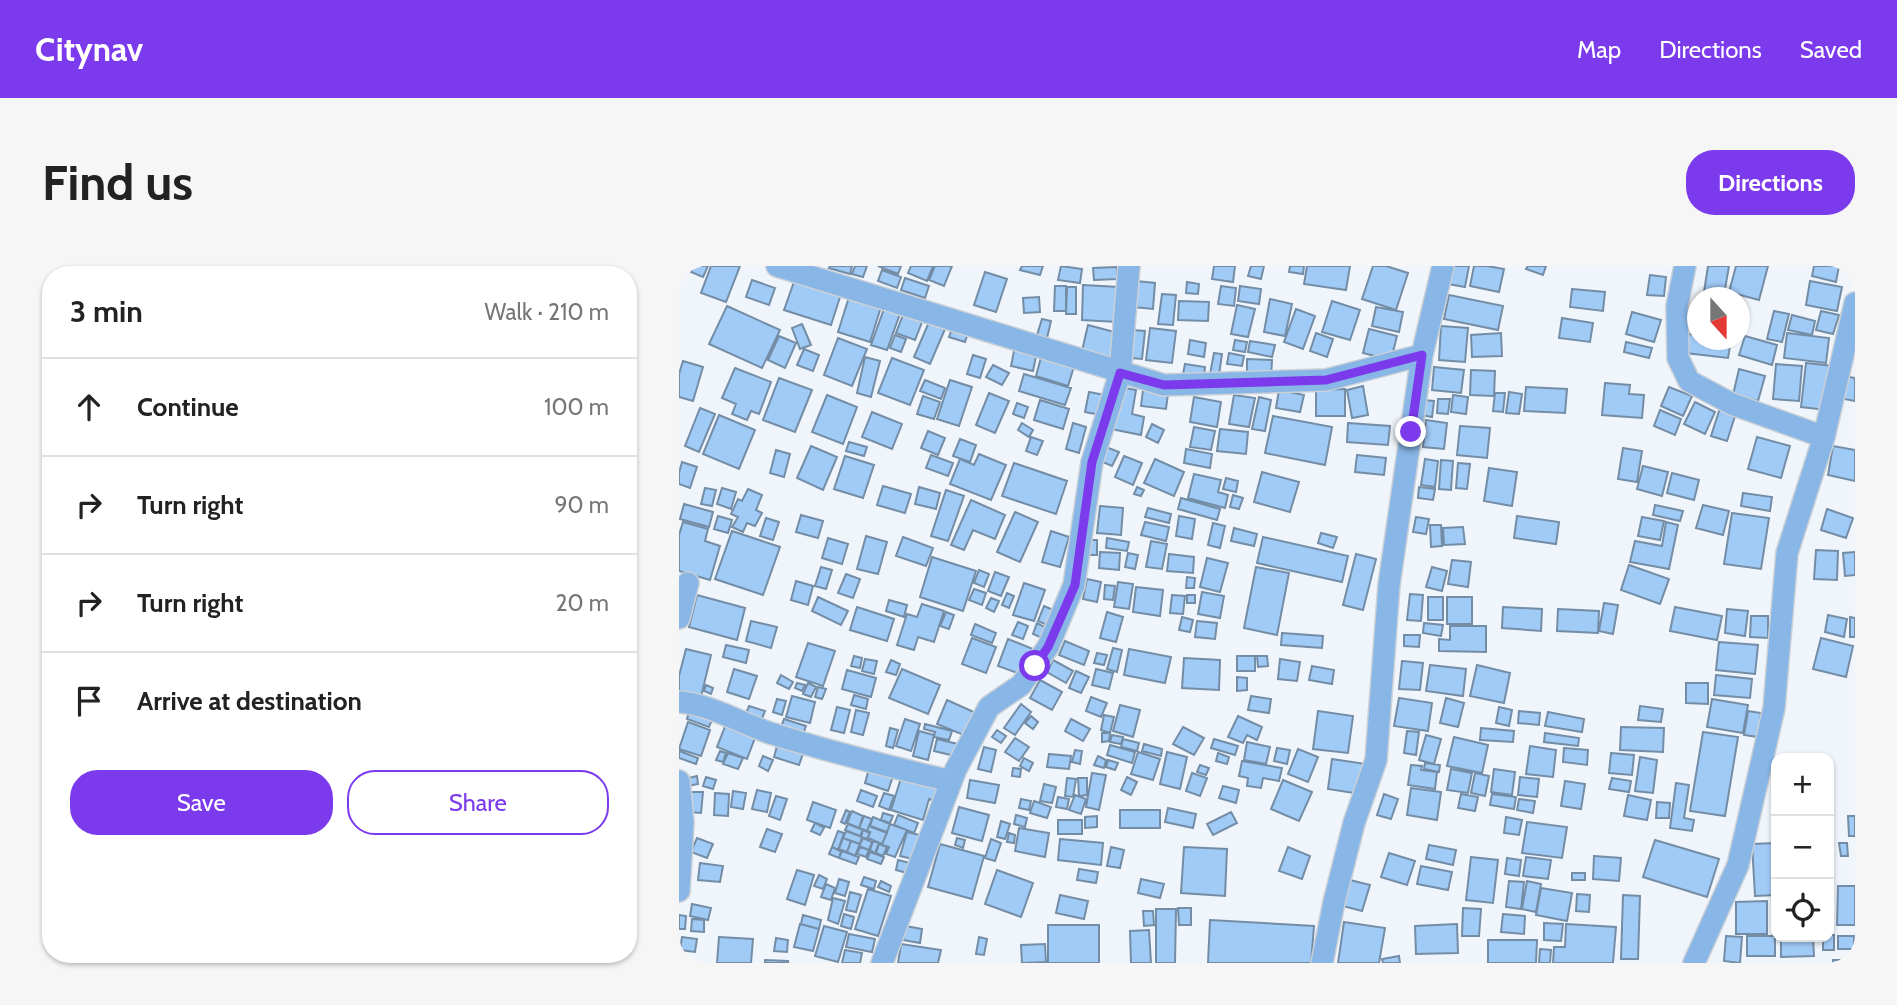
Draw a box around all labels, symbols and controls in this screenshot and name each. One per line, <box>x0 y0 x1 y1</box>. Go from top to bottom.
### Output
text: Citynav <box>35 29 143 69</box>
text: Map <box>1577 35 1621 64</box>
text: Directions <box>1659 35 1762 64</box>
text: Saved <box>1800 35 1862 64</box>
button: Directions <box>1686 150 1855 215</box>
text: Find us <box>42 153 193 212</box>
north arrow <box>1687 287 1750 350</box>
text: 3 min <box>70 293 143 330</box>
text: Walk · 210 m <box>485 298 609 326</box>
icon: ahead <box>70 388 108 426</box>
text: Continue <box>137 391 239 423</box>
text: 100 m <box>544 393 609 421</box>
route end <box>1395 416 1426 447</box>
icon: right <box>70 486 108 524</box>
text: Turn right <box>137 489 243 521</box>
text: 90 m <box>555 491 609 519</box>
icon: right <box>70 584 108 622</box>
text: Turn right <box>137 587 243 619</box>
text: 20 m <box>556 589 609 617</box>
route start <box>1019 650 1050 681</box>
icon: arrive <box>70 682 108 720</box>
text: Arrive at destination <box>137 685 362 717</box>
map controls <box>1771 753 1834 942</box>
button: + <box>1771 753 1834 816</box>
button: Save <box>70 770 333 835</box>
button: Share <box>347 770 609 835</box>
button: − <box>1771 816 1834 879</box>
button: locate <box>1771 879 1834 942</box>

